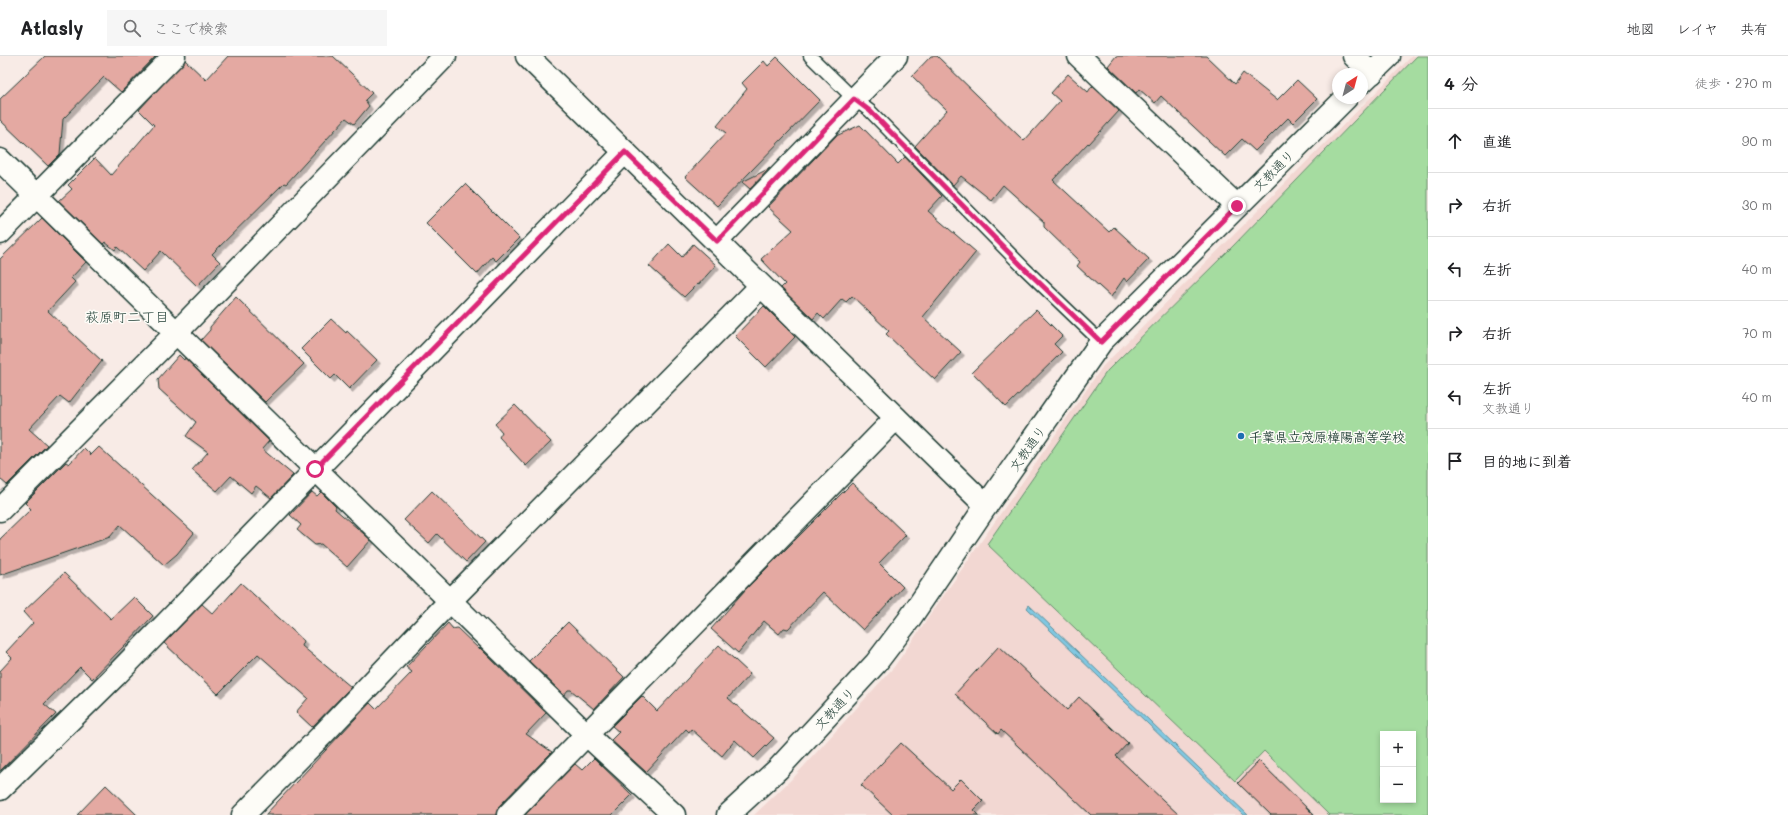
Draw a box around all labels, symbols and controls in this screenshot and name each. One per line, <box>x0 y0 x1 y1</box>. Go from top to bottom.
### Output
search box <box>107 10 387 46</box>
text: Atlasly <box>20 15 83 40</box>
icon: search <box>121 17 143 39</box>
text: ここで検索 <box>153 18 229 38</box>
text: 地図 <box>1627 19 1655 38</box>
text: レイヤ <box>1677 19 1718 38</box>
text: 共有 <box>1740 19 1768 38</box>
north arrow <box>1332 68 1368 104</box>
text: 4 分 <box>1444 72 1478 94</box>
text: 徒歩 · 270 m <box>1695 74 1772 91</box>
icon: ahead <box>1444 130 1466 152</box>
text: 直進 <box>1482 131 1512 151</box>
text: 90 m <box>1742 132 1772 149</box>
street label: 文教通り <box>1249 146 1297 194</box>
icon: right <box>1444 194 1466 216</box>
text: 右折 <box>1482 195 1512 215</box>
text: 30 m <box>1742 196 1772 213</box>
route end <box>1228 197 1246 215</box>
icon: left <box>1444 258 1466 280</box>
text: 左折 <box>1482 259 1512 279</box>
text: 40 m <box>1742 260 1772 277</box>
district label: 萩原町二丁目 <box>85 307 169 326</box>
icon: right <box>1444 322 1466 344</box>
text: 右折 <box>1482 323 1512 343</box>
text: 70 m <box>1742 324 1772 341</box>
text: 左折 <box>1482 378 1512 398</box>
icon: left <box>1444 386 1466 408</box>
text: 40 m <box>1742 388 1772 405</box>
text: 文教通り <box>1482 399 1534 416</box>
street label: 文教通り <box>1005 422 1049 474</box>
place label: 千葉県立茂原樟陽高等学校 <box>1249 428 1405 445</box>
marker: 千葉県立茂原樟陽高等学校 <box>1236 431 1246 441</box>
icon: arrive <box>1444 450 1466 472</box>
text: 目的地に到着 <box>1482 451 1572 471</box>
route start <box>306 460 324 478</box>
street label: 文教通り <box>810 683 858 733</box>
map controls <box>1380 731 1416 803</box>
button: + <box>1380 731 1416 767</box>
button: − <box>1380 767 1416 803</box>

